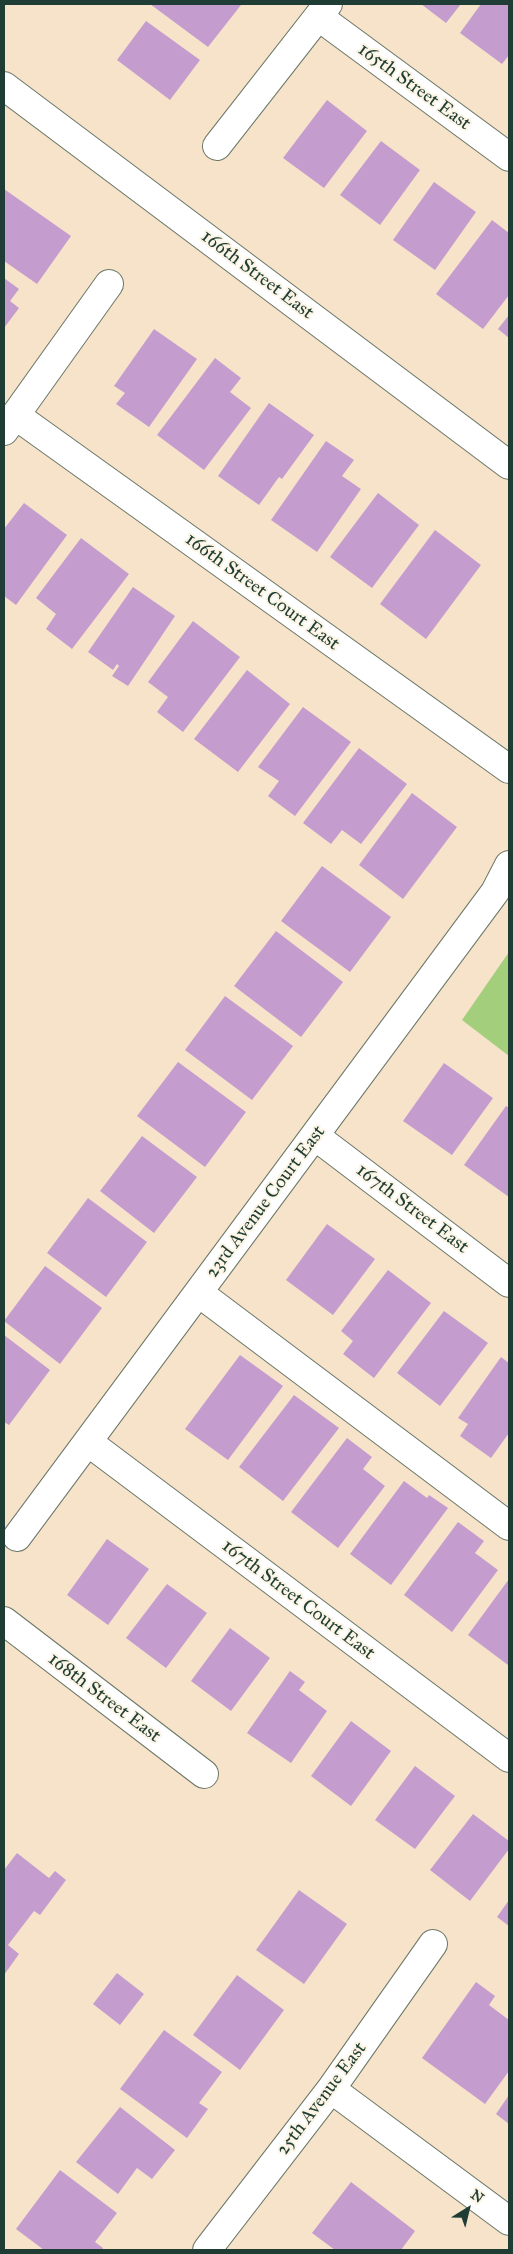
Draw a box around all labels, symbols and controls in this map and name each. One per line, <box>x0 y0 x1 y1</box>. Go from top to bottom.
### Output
street label: 165th Street East <box>353 38 475 136</box>
street label: 166th Street East <box>196 225 318 325</box>
street label: 166th Street Court East <box>180 528 344 656</box>
street label: 23rd Avenue Court East <box>201 1121 331 1283</box>
street label: 167th Street East <box>351 1159 473 1259</box>
street label: 167th Street Court East <box>217 1535 379 1665</box>
street label: 168th Street East <box>43 1648 165 1748</box>
street label: 25th Avenue East <box>272 2038 372 2160</box>
north arrow <box>443 2184 493 2234</box>
text: N <box>467 2186 487 2207</box>

